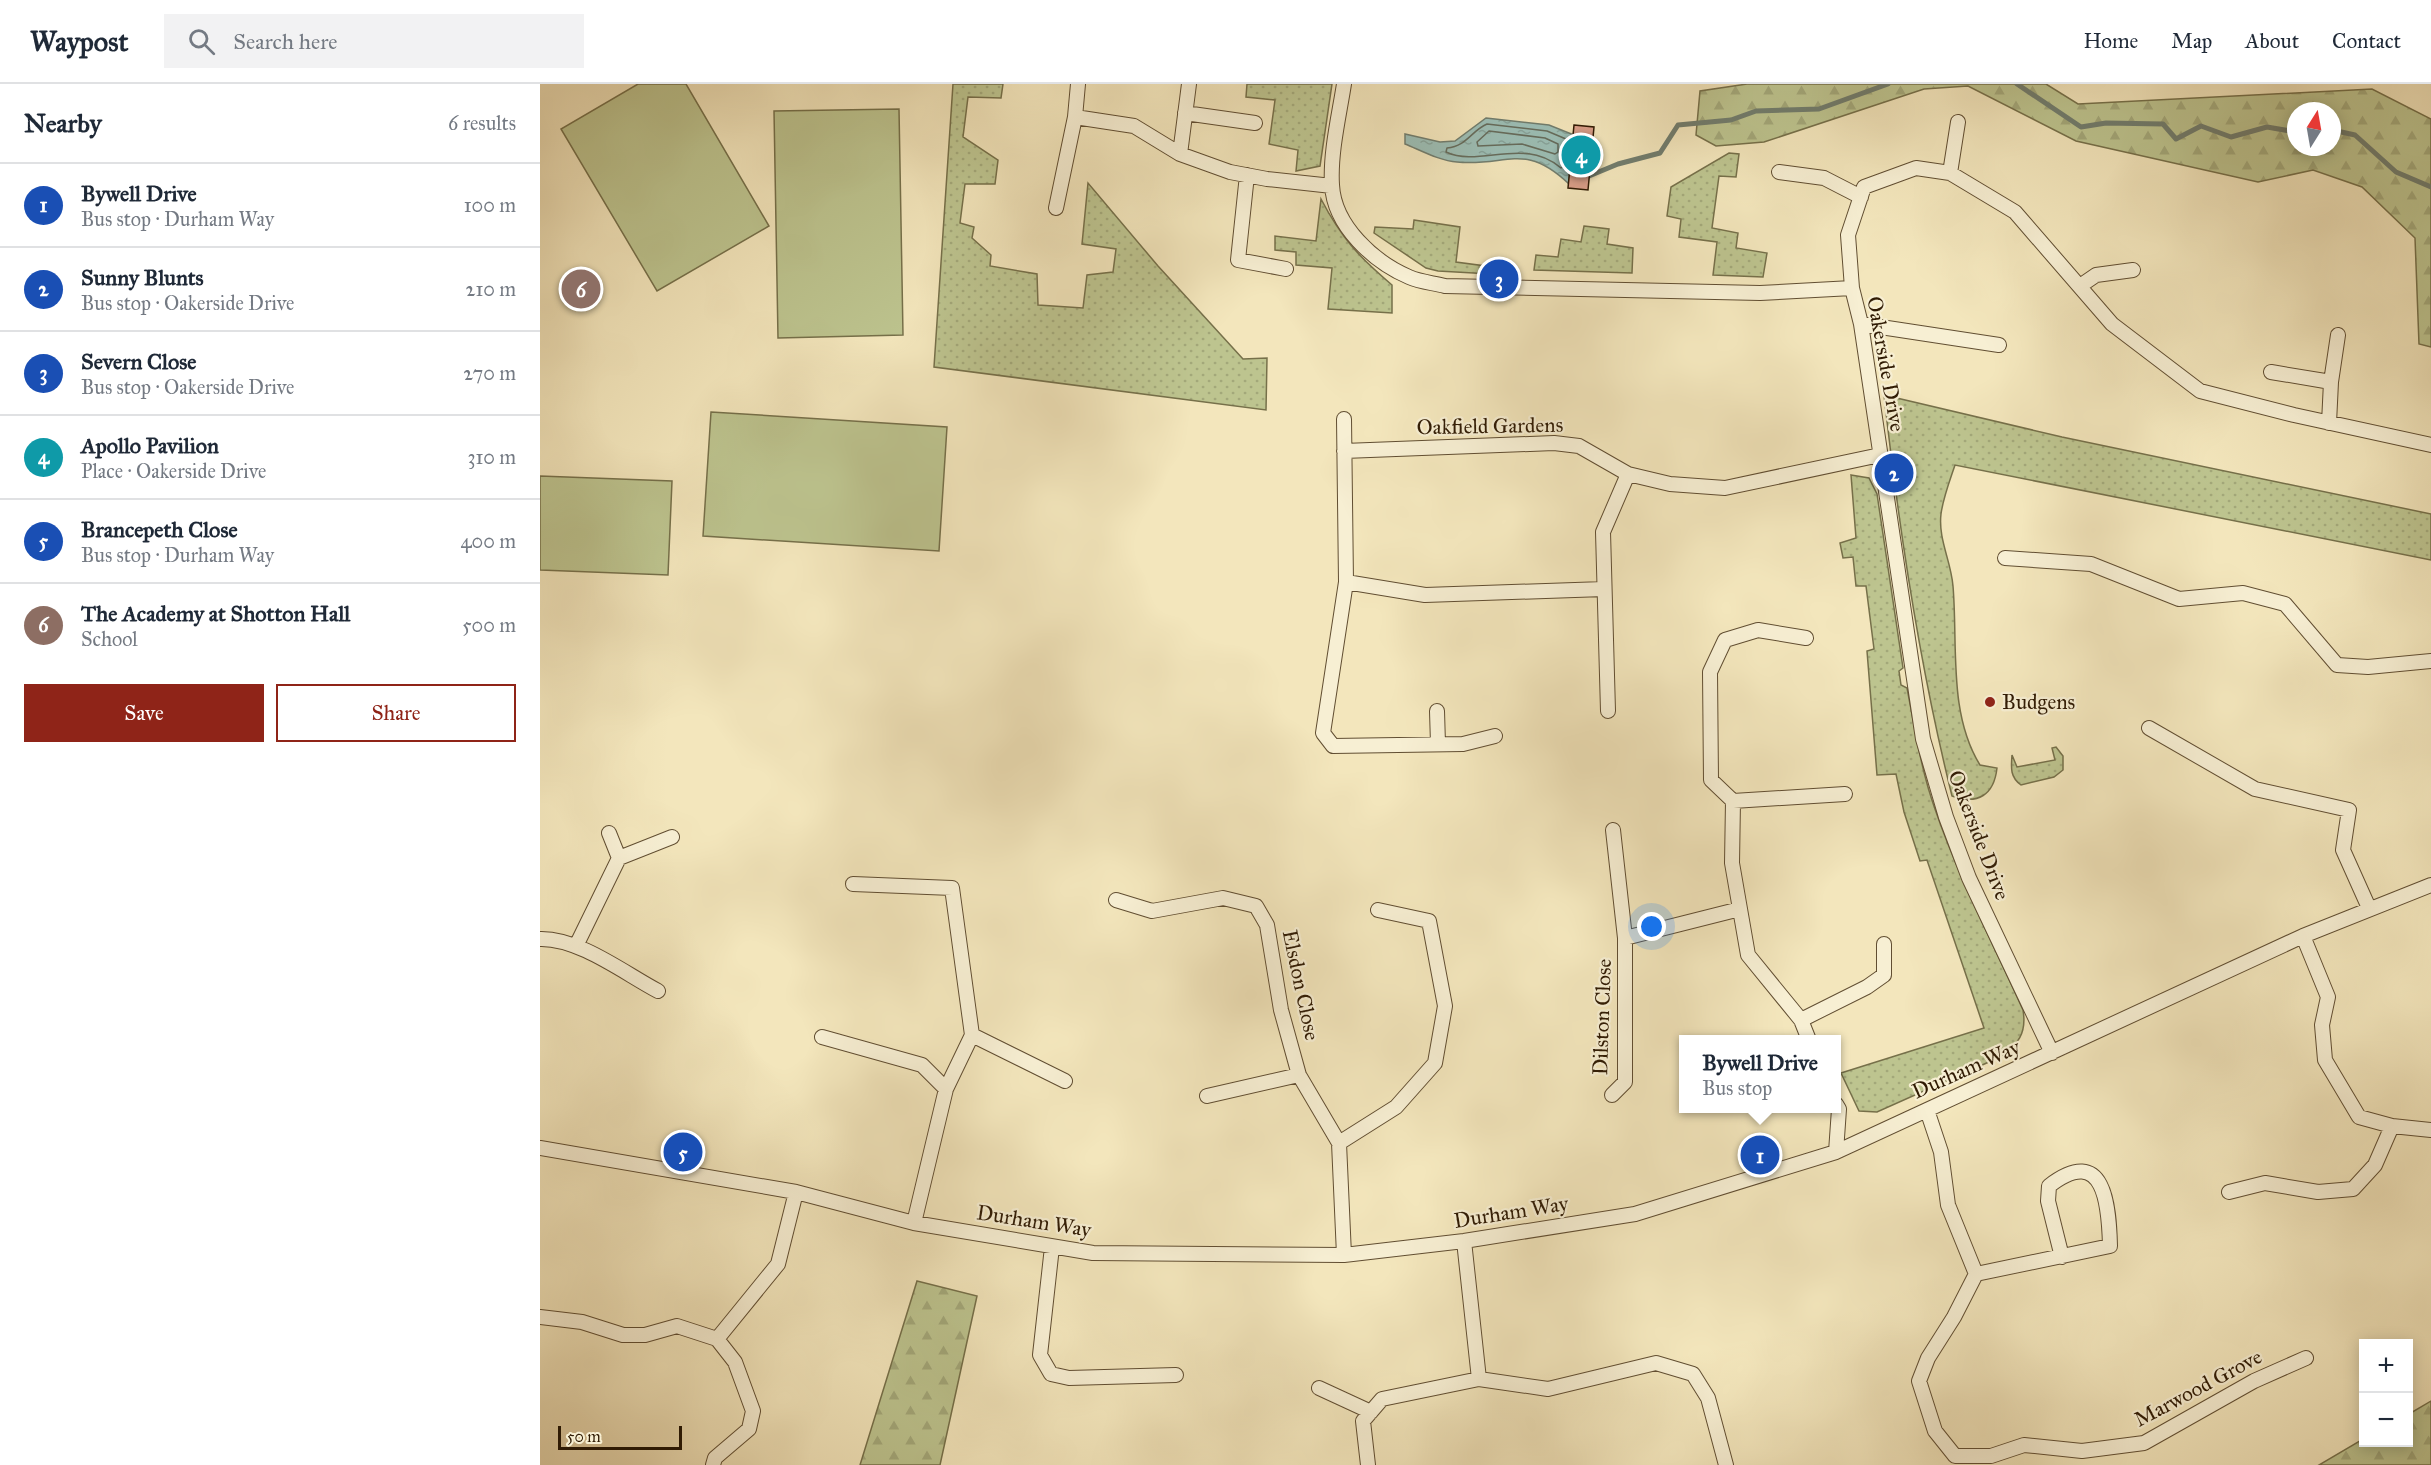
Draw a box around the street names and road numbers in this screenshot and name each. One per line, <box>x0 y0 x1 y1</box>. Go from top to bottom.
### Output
street label: Oakerside Drive <box>1861 294 1911 434</box>
street label: Oakfield Gardens <box>1417 412 1563 440</box>
street label: Oakerside Drive <box>1942 766 2016 904</box>
street label: Elsdon Close <box>1277 927 1325 1043</box>
street label: Dilston Close <box>1587 958 1617 1076</box>
street label: Durham Way <box>1908 1033 2025 1104</box>
street label: Durham Way <box>1452 1190 1571 1234</box>
street label: Durham Way <box>975 1199 1094 1243</box>
street label: Marwood Grove <box>2130 1343 2267 1433</box>

